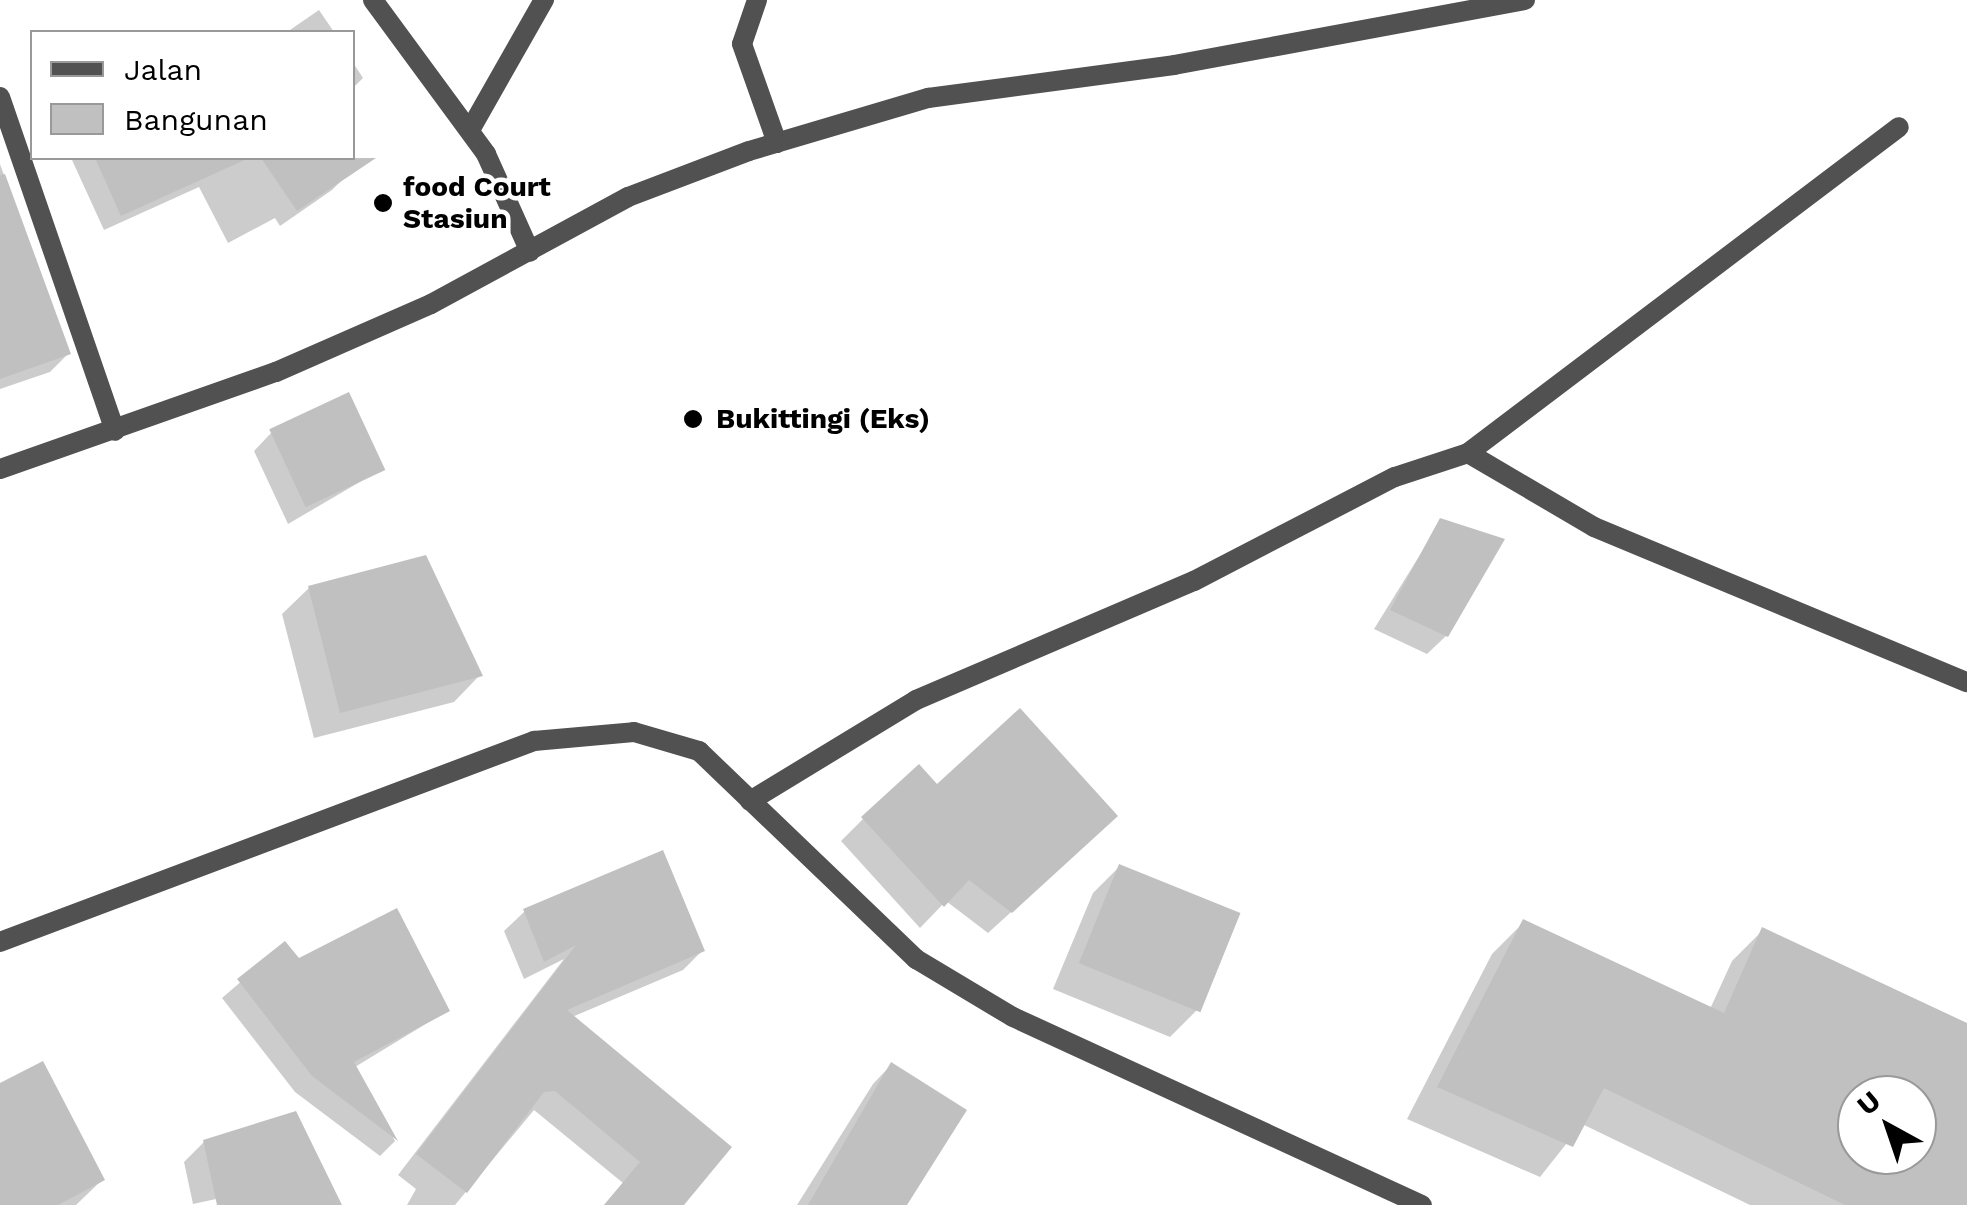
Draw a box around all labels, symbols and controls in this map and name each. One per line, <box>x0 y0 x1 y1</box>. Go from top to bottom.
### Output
legend <box>30 30 355 160</box>
text: Jalan <box>124 52 202 87</box>
text: Bangunan <box>124 102 268 137</box>
place label: food Court Stasiun <box>403 170 551 236</box>
marker: food Court Stasiun <box>372 192 394 214</box>
place label: Bukittingi (Eks) <box>716 402 930 436</box>
marker: Bukittingi (Eks) <box>680 406 706 432</box>
north arrow <box>1837 1075 1937 1175</box>
text: U <box>1850 1084 1887 1122</box>

